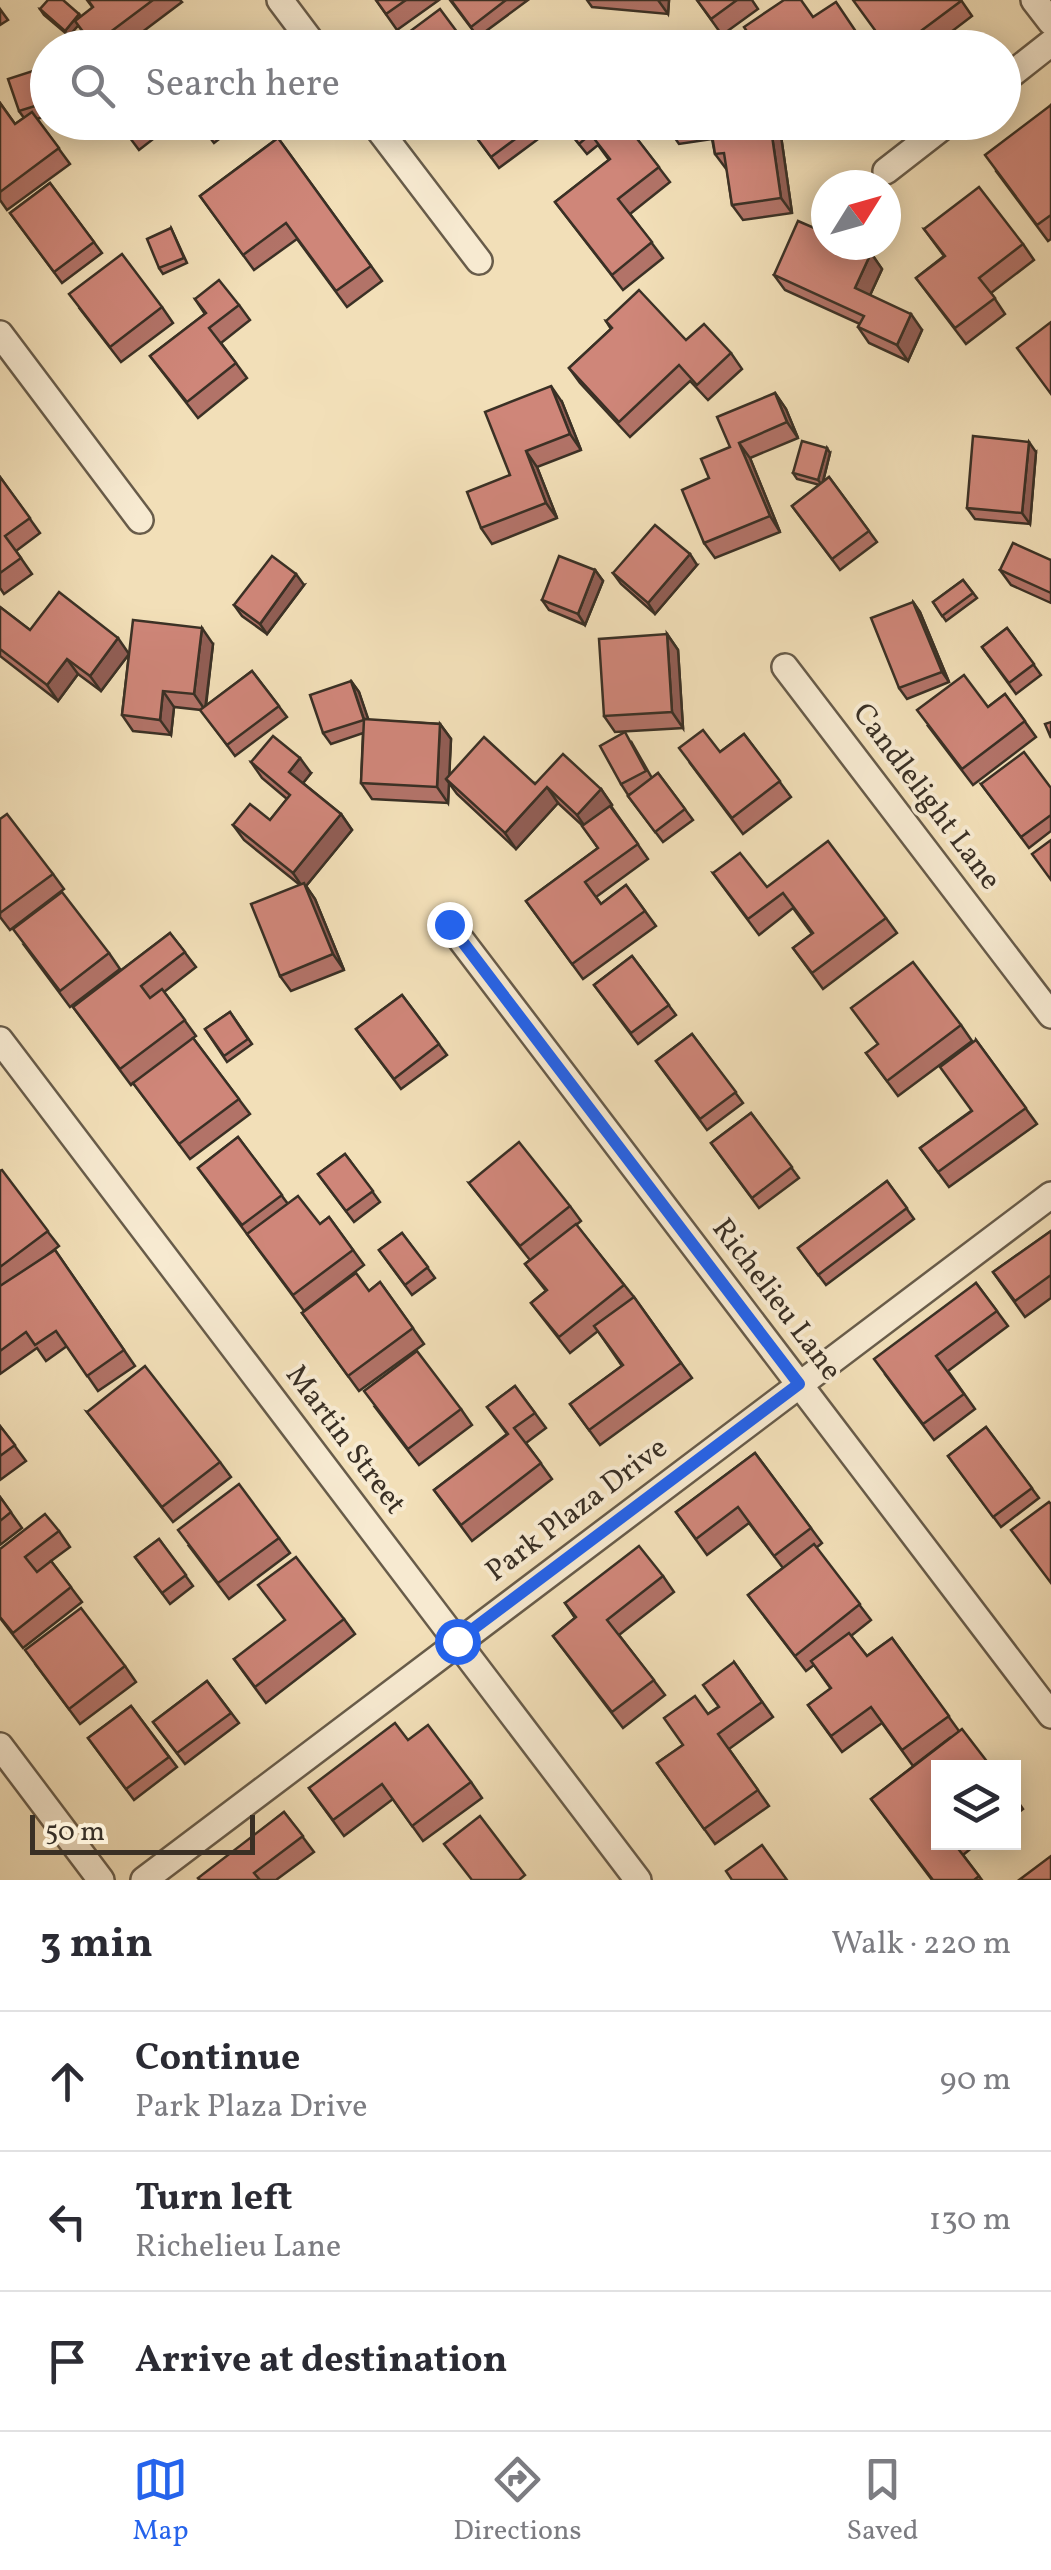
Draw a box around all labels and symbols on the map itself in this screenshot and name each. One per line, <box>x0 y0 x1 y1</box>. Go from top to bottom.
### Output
north arrow <box>811 170 901 260</box>
street label: Candlelight Lane <box>842 695 1010 899</box>
route end <box>427 902 473 948</box>
street label: Richelieu Lane <box>701 1210 851 1390</box>
street label: Martin Street <box>275 1356 415 1524</box>
street label: Park Plaza Drive <box>477 1428 677 1592</box>
route start <box>435 1619 481 1665</box>
scale bar <box>30 1810 255 1854</box>

